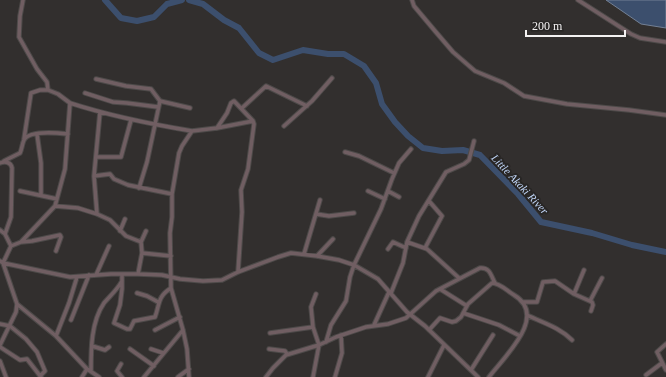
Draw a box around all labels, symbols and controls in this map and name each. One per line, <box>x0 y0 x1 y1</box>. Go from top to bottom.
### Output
scale bar <box>526 12 625 38</box>
text: 200 m <box>532 19 563 33</box>
water label: Little Akaki River <box>489 151 551 217</box>

